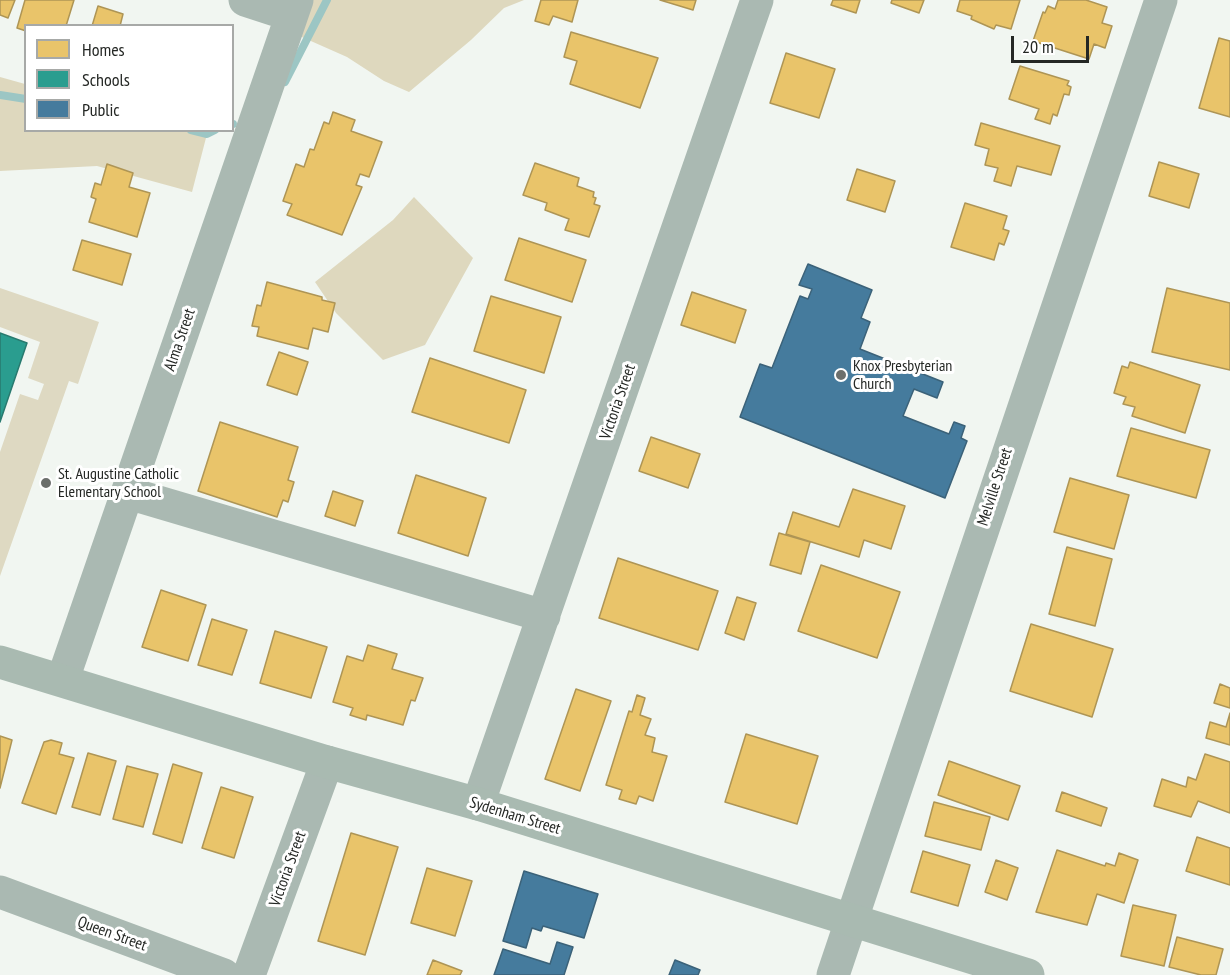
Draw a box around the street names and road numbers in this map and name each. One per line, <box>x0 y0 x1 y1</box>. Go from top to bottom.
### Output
street label: Alma Street <box>160 306 200 374</box>
street label: Victoria Street <box>596 362 640 442</box>
street label: Melville Street <box>973 446 1017 528</box>
street label: Sydenham Street <box>467 793 563 839</box>
street label: Victoria Street <box>266 829 310 909</box>
street label: Queen Street <box>75 913 149 955</box>

